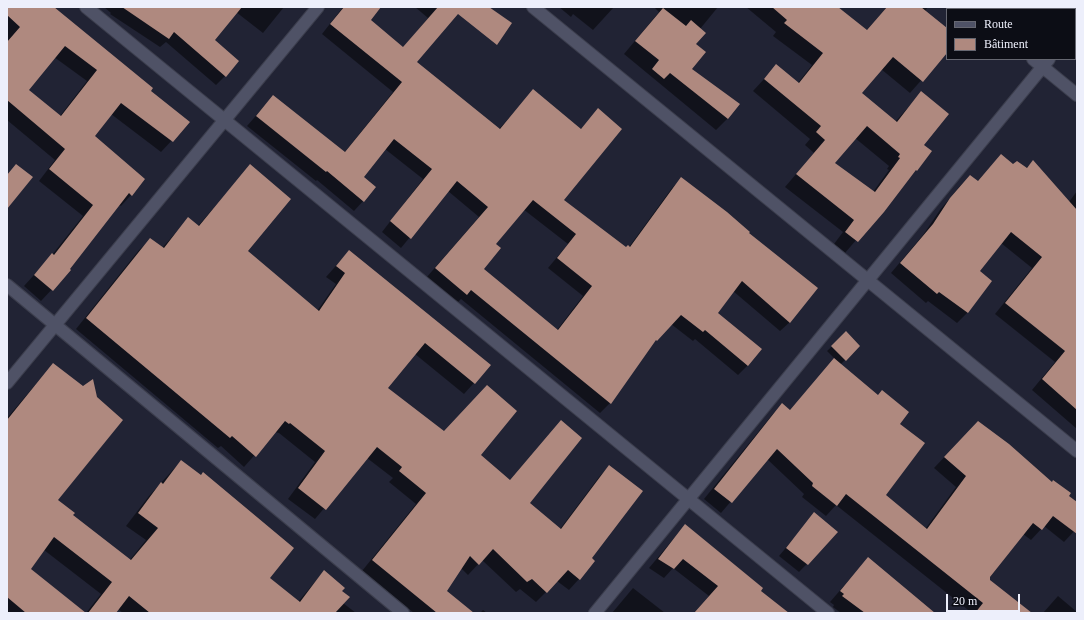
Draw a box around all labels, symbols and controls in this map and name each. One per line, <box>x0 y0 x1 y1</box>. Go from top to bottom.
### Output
legend <box>946 8 1076 60</box>
text: Route <box>984 17 1013 31</box>
text: Bâtiment <box>984 37 1028 51</box>
scale bar <box>948 586 1022 612</box>
text: 20 m <box>953 594 977 608</box>

